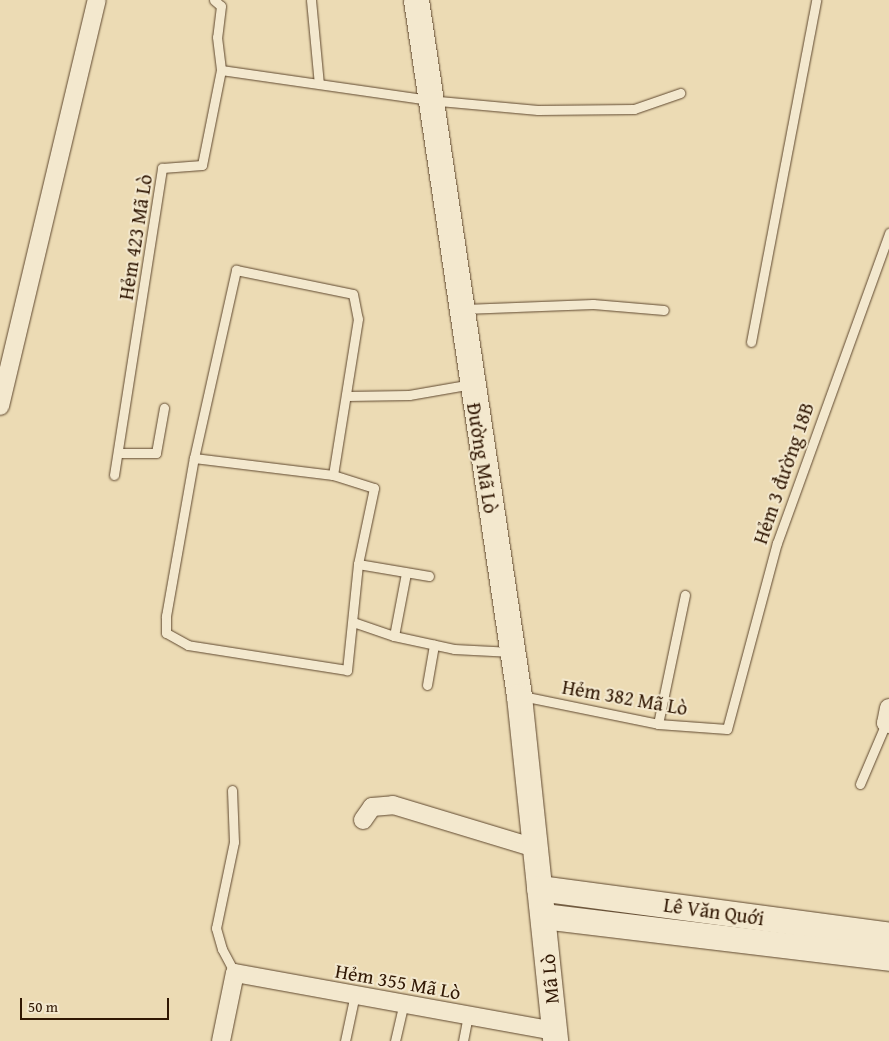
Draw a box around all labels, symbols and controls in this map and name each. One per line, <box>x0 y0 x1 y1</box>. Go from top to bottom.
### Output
street label: Hẻm 423 Mã Lò <box>113 172 157 302</box>
street label: Hẻm 3 đường 18B <box>748 399 818 547</box>
street label: Đường Mã Lò <box>462 401 504 515</box>
street label: Hẻm 382 Mã Lò <box>560 674 690 720</box>
street label: Lê Văn Quới <box>662 892 766 930</box>
street label: Mã Lò <box>535 953 563 1005</box>
street label: Hẻm 355 Mã Lò <box>333 958 463 1004</box>
scale bar <box>22 988 171 1020</box>
text: 50 m <box>28 996 58 1017</box>

